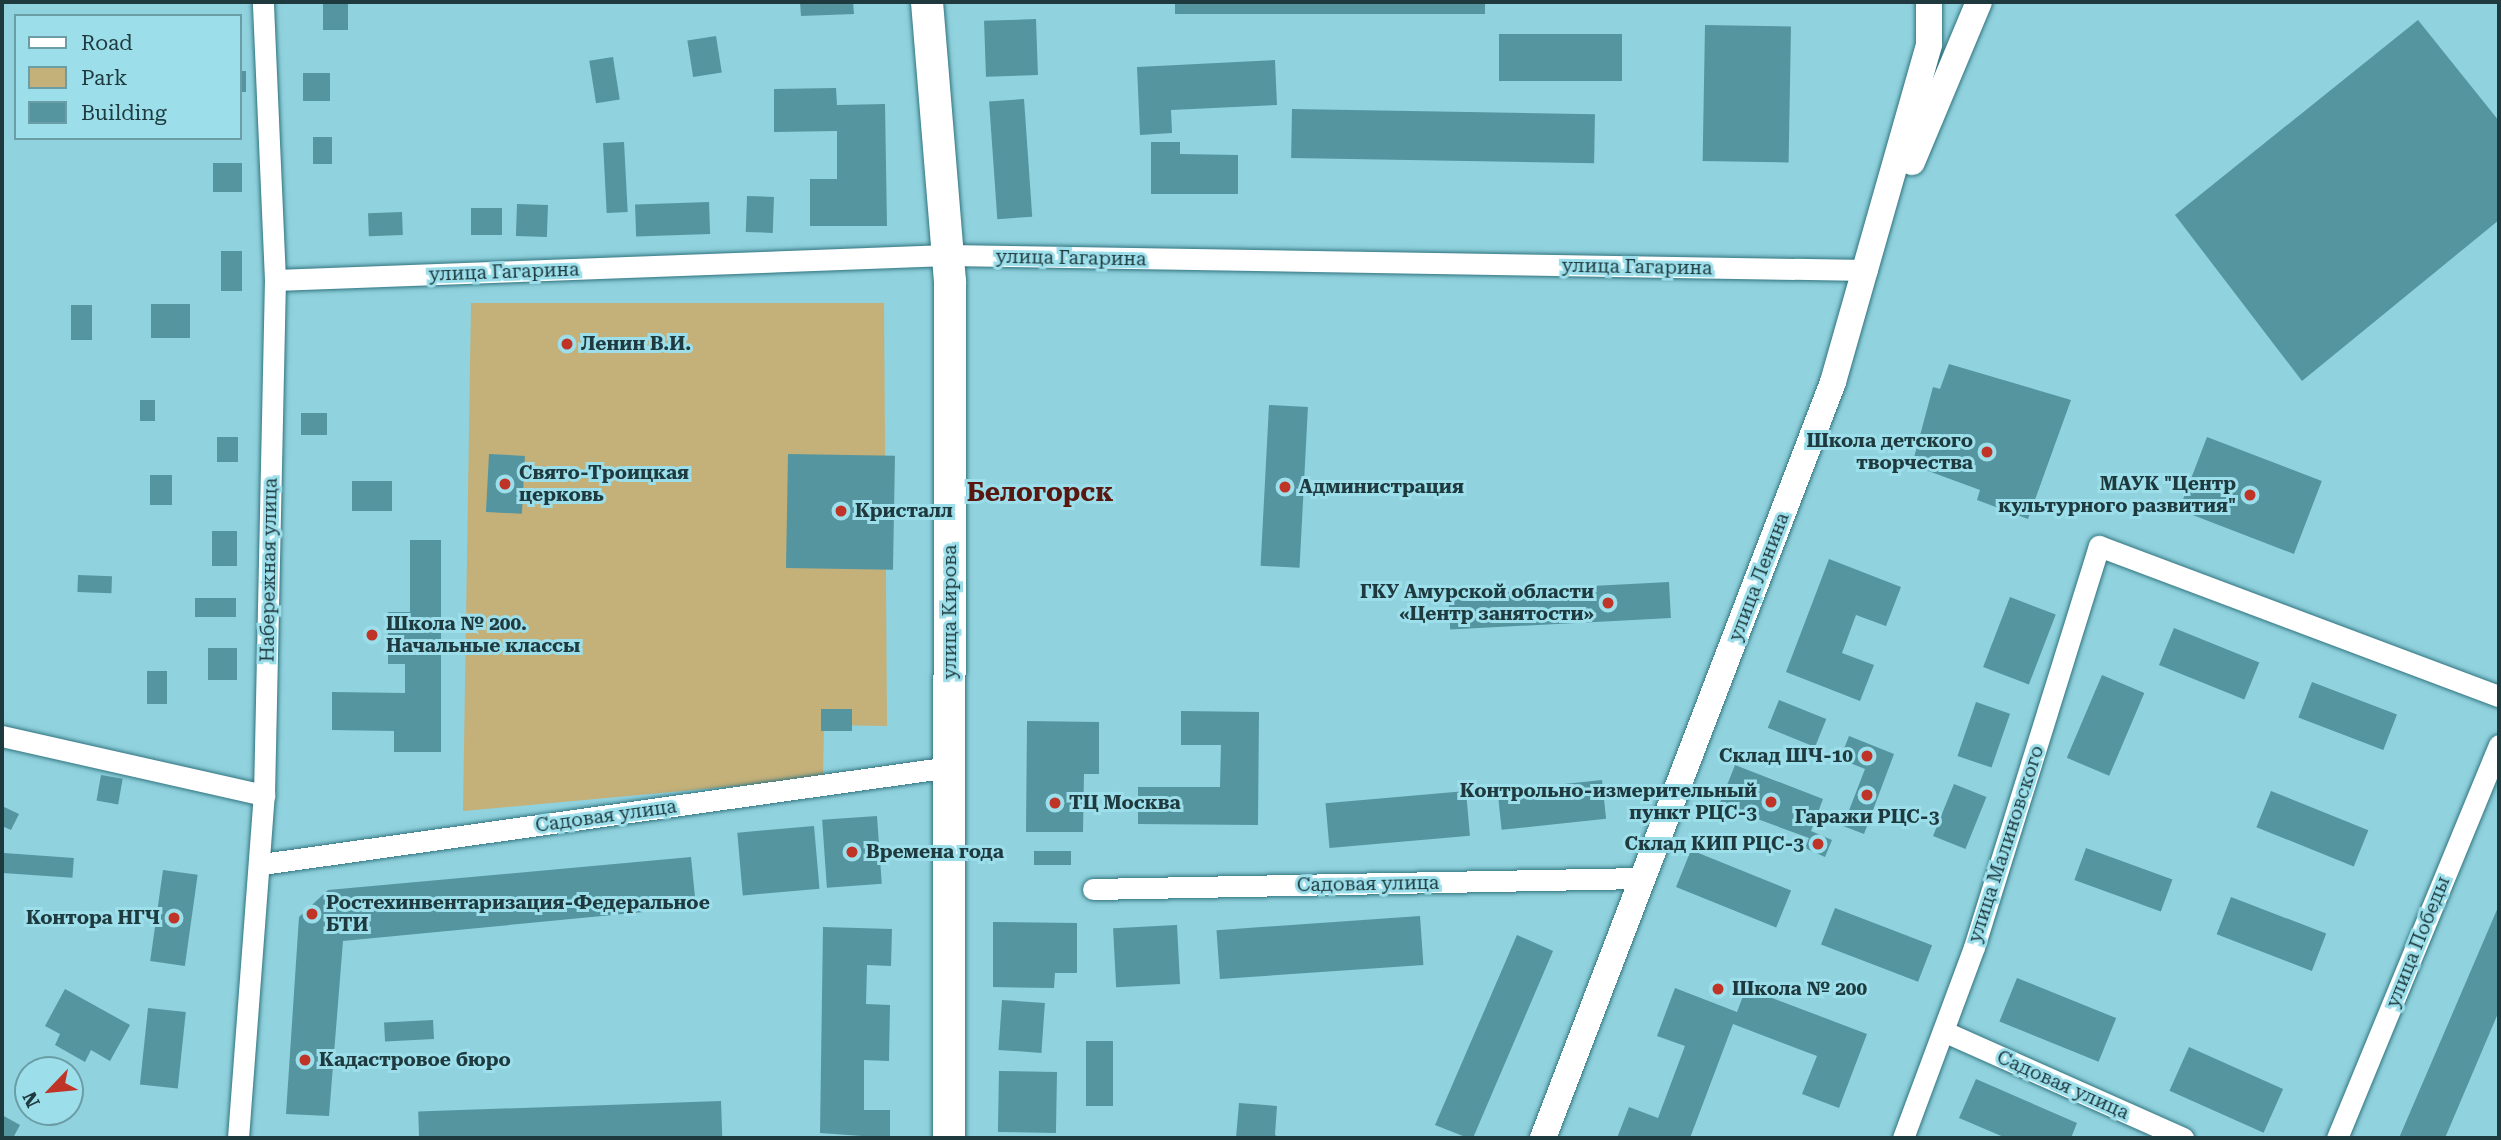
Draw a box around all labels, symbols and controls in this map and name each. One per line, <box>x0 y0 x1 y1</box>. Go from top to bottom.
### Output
legend <box>14 14 242 140</box>
text: Road <box>81 31 133 55</box>
text: Park <box>81 66 127 90</box>
text: Building <box>81 101 167 125</box>
street label: улица Гагарина <box>996 245 1146 271</box>
street label: улица Гагарина <box>1562 254 1712 280</box>
street label: улица Гагарина <box>428 258 580 286</box>
place label: Ленин В.И. <box>581 333 691 355</box>
marker: Ленин В.И. <box>559 336 575 352</box>
place label: Школа детского творчества <box>1806 430 1973 474</box>
marker: Школа детского творчества <box>1979 444 1995 460</box>
place label: Свято-Троицкая церковь <box>519 462 689 506</box>
place label: МАУК "Центр культурного развития" <box>1998 473 2236 517</box>
marker: Свято-Троицкая церковь <box>497 476 513 492</box>
place label: Администрация <box>1299 476 1464 498</box>
district label: Белогорск <box>967 477 1113 509</box>
street label: Набережная улица <box>256 478 282 662</box>
marker: Администрация <box>1277 479 1293 495</box>
marker: МАУК "Центр культурного развития" <box>2242 487 2258 503</box>
place label: Кристалл <box>855 500 953 522</box>
marker: Кристалл <box>833 503 849 519</box>
street label: улица Ленина <box>1724 510 1794 644</box>
street label: улица Кирова <box>939 545 961 679</box>
place label: ГКУ Амурской области «Центр занятости» <box>1360 581 1594 625</box>
marker: ГКУ Амурской области «Центр занятости» <box>1600 595 1616 611</box>
place label: Школа № 200. Начальные классы <box>386 613 580 657</box>
marker: Школа № 200. Начальные классы <box>364 627 380 643</box>
street label: улица Малиновского <box>1963 743 2049 945</box>
place label: Склад ШЧ-10 <box>1719 745 1853 767</box>
marker: Склад ШЧ-10 <box>1859 748 1875 764</box>
place label: Контрольно-измерительный пункт РЦС-3 <box>1460 780 1757 824</box>
marker: Гаражи РЦС-3 <box>1859 787 1875 803</box>
place label: ТЦ Москва <box>1069 792 1181 814</box>
marker: Контрольно-измерительный пункт РЦС-3 <box>1763 794 1779 810</box>
street label: Садовая улица <box>534 795 678 837</box>
marker: ТЦ Москва <box>1047 795 1063 811</box>
place label: Гаражи РЦС-3 <box>1795 806 1939 828</box>
place label: Склад КИП РЦС-3 <box>1624 833 1804 855</box>
marker: Склад КИП РЦС-3 <box>1810 836 1826 852</box>
place label: Времена года <box>866 841 1004 863</box>
marker: Времена года <box>844 844 860 860</box>
street label: Садовая улица <box>1297 871 1439 897</box>
street label: улица Победы <box>2381 873 2455 1011</box>
place label: Ростехинвентаризация-Федеральное БТИ <box>326 892 710 936</box>
marker: Ростехинвентаризация-Федеральное БТИ <box>304 906 320 922</box>
place label: Контора НГЧ <box>26 907 160 929</box>
marker: Контора НГЧ <box>166 910 182 926</box>
place label: Школа № 200 <box>1732 978 1867 1000</box>
marker: Школа № 200 <box>1710 981 1726 997</box>
street label: Садовая улица <box>1993 1046 2133 1124</box>
place label: Кадастровое бюро <box>319 1049 511 1071</box>
marker: Кадастровое бюро <box>297 1052 313 1068</box>
north arrow <box>14 1056 84 1126</box>
text: N <box>18 1088 45 1111</box>

